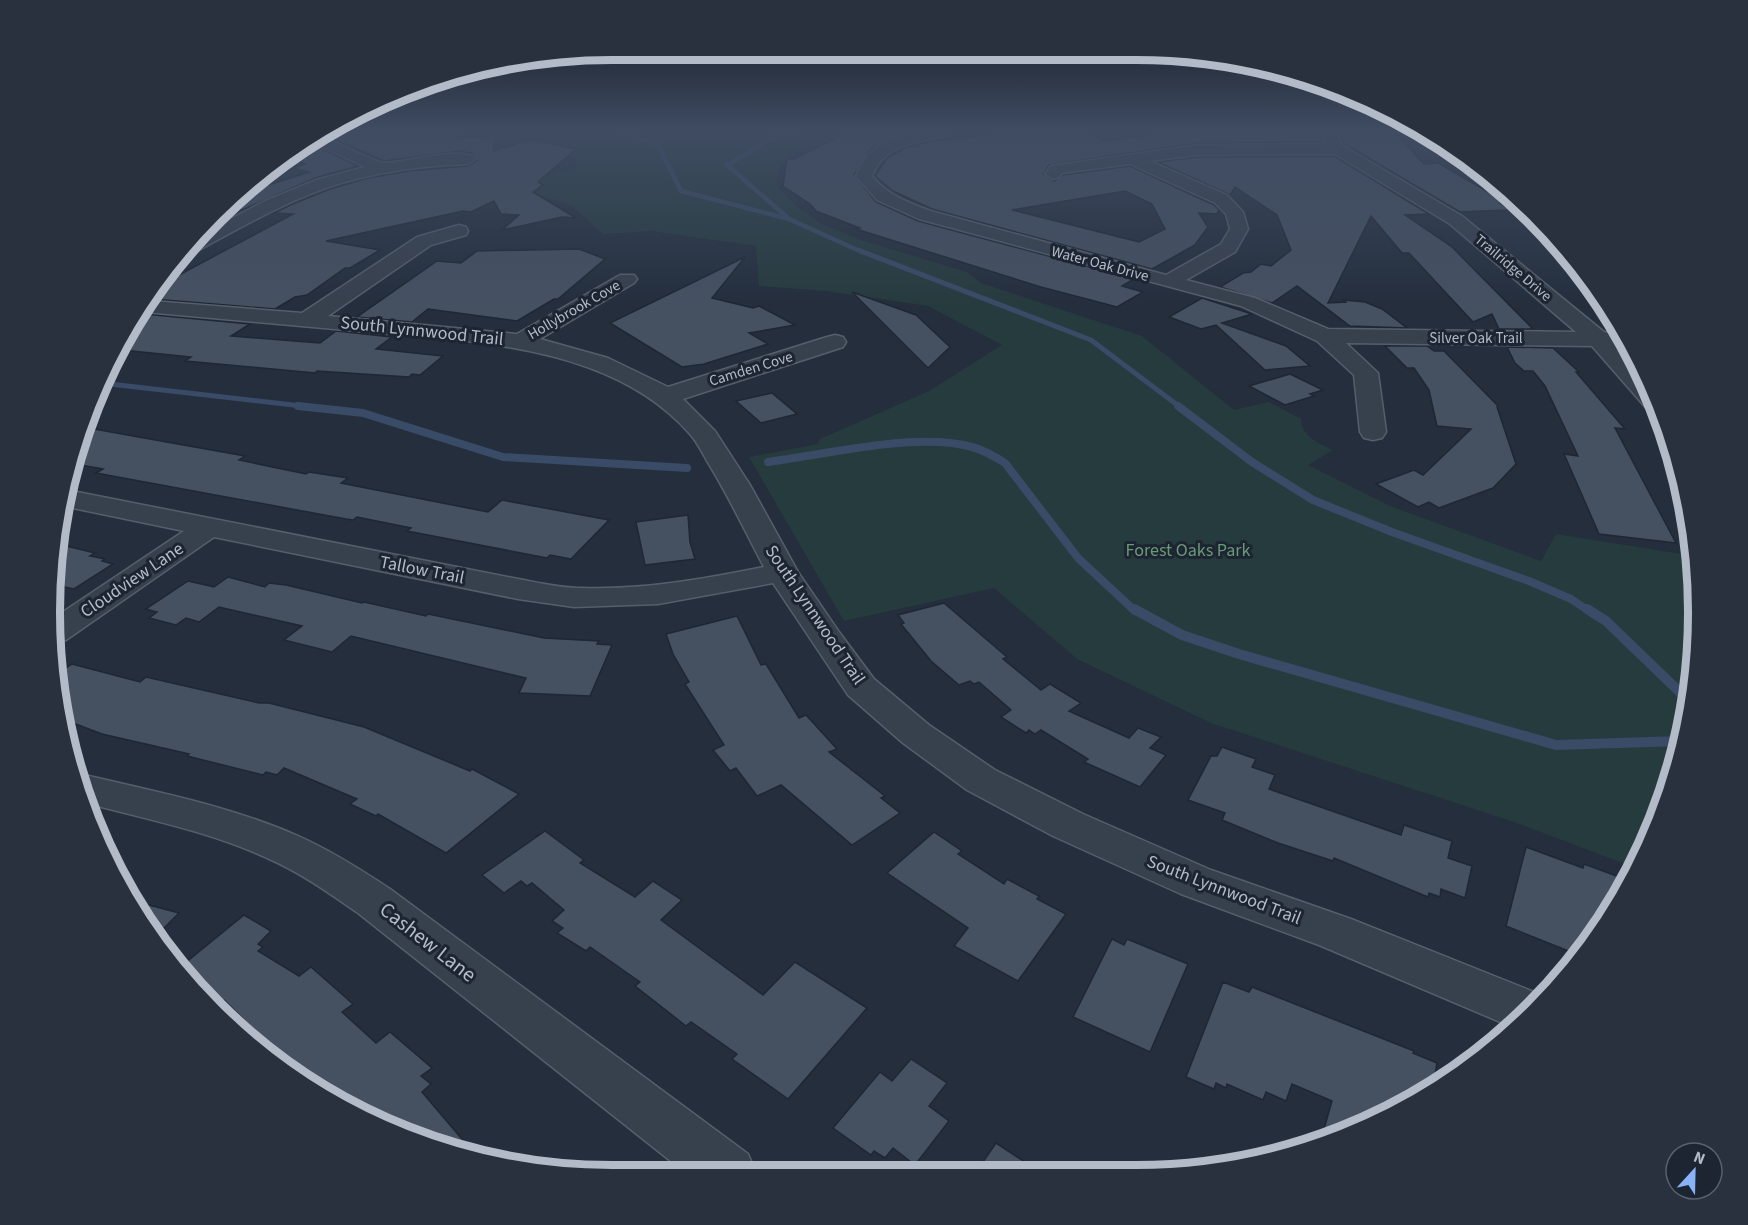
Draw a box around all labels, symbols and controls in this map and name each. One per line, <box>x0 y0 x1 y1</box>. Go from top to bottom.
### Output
street label: Trailridge Drive <box>1470 229 1556 307</box>
street label: Water Oak Drive <box>1049 241 1151 287</box>
street label: Hollybrook Cove <box>524 275 624 345</box>
street label: South Lynnwood Trail <box>339 310 505 352</box>
street label: Silver Oak Trail <box>1429 328 1523 349</box>
street label: Camden Cove <box>707 346 795 392</box>
street label: Cloudview Lane <box>76 536 189 624</box>
park label: Forest Oaks Park <box>1126 538 1251 563</box>
street label: South Lynnwood Trail <box>759 540 871 690</box>
street label: Tallow Trail <box>378 550 466 590</box>
street label: South Lynnwood Trail <box>1143 849 1305 931</box>
street label: Cashew Lane <box>373 895 483 989</box>
north arrow <box>1664 1141 1724 1201</box>
text: N <box>1690 1146 1708 1170</box>

